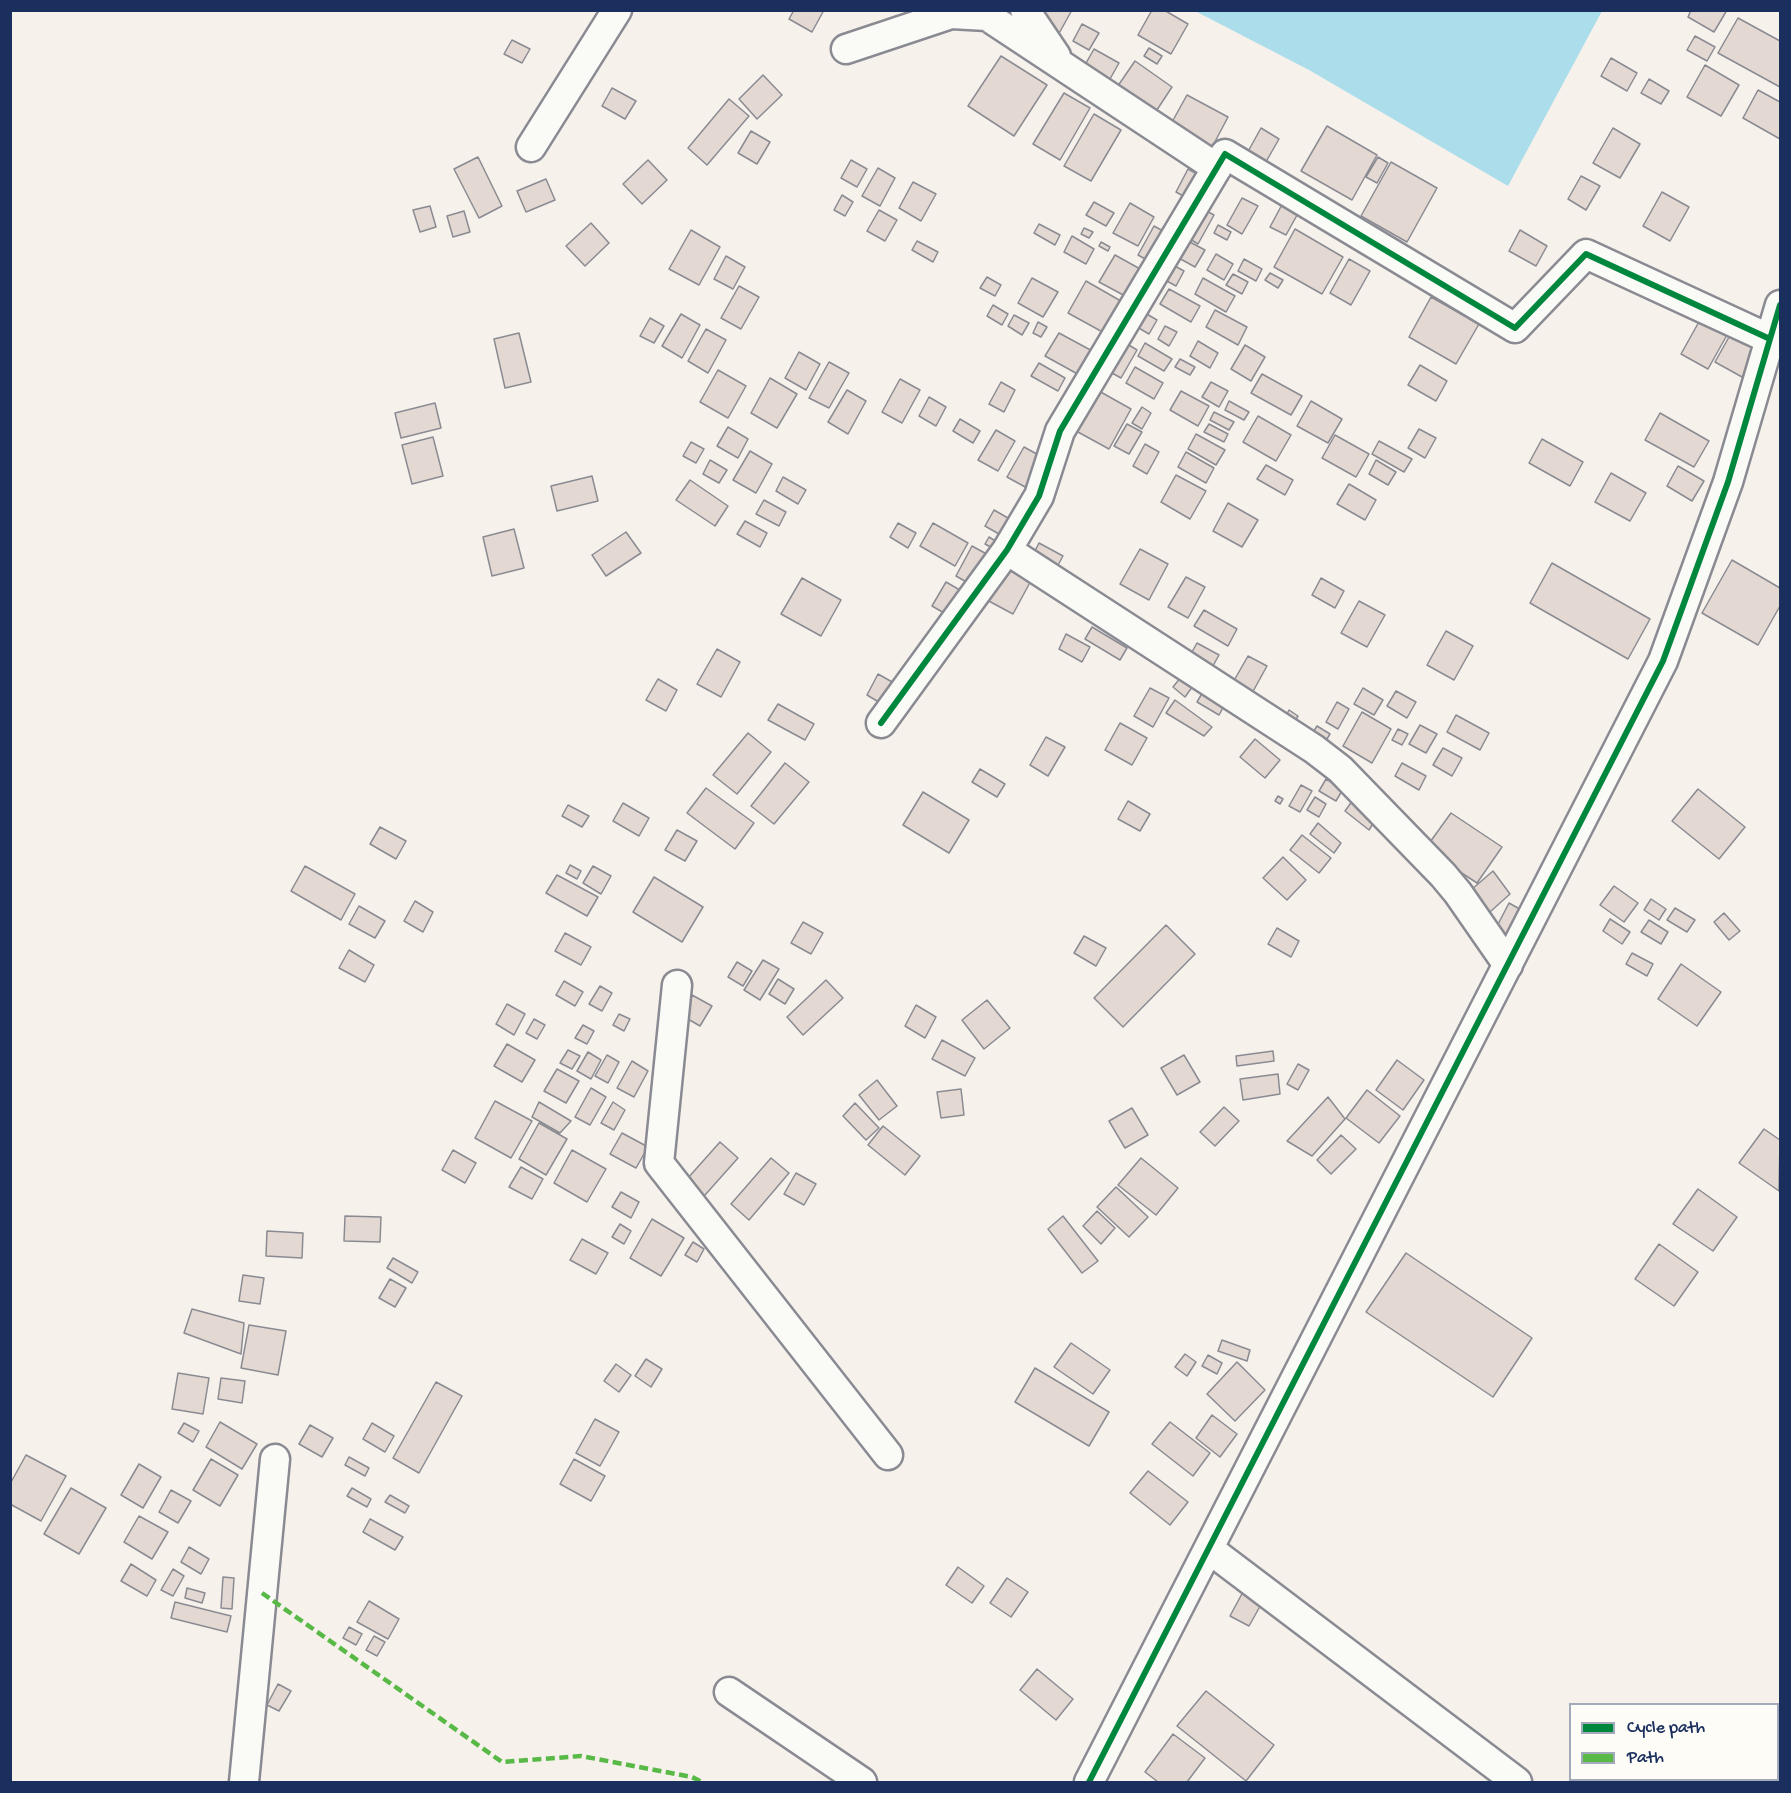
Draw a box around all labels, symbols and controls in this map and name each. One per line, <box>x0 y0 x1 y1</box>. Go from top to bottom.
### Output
legend <box>1569 1703 1779 1781</box>
text: Cycle path <box>1627 1718 1705 1739</box>
text: Path <box>1627 1748 1664 1769</box>

